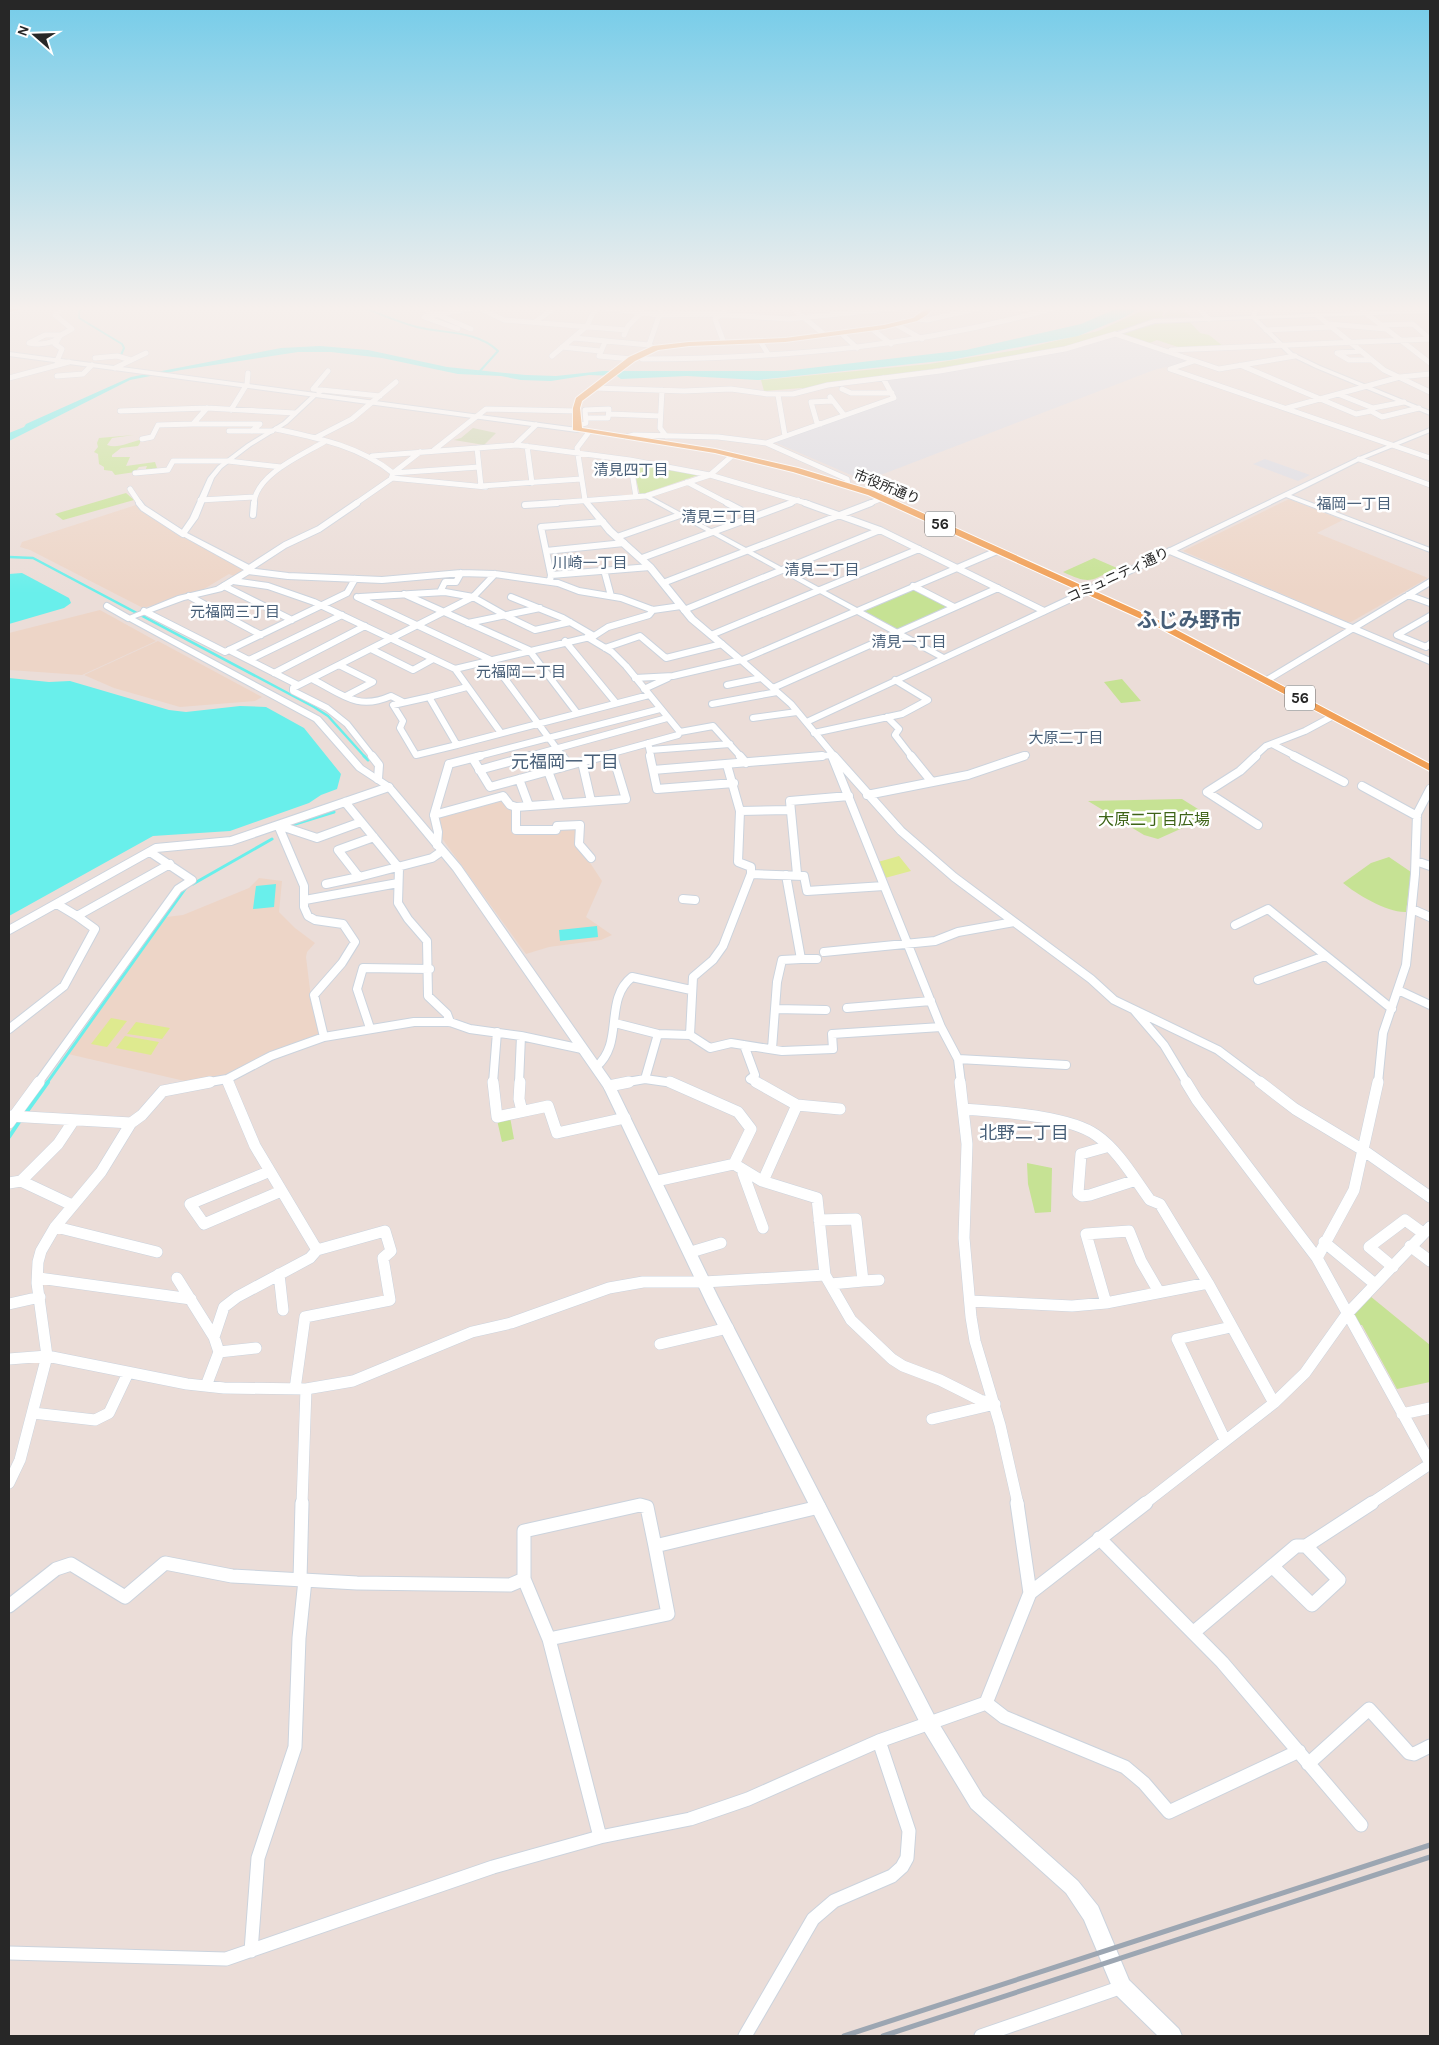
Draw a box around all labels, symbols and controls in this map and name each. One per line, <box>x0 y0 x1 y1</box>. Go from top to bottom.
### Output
north arrow <box>10 10 60 60</box>
text: N <box>14 23 33 38</box>
district label: 清見四丁目 <box>593 461 669 479</box>
street label: 市役所通り <box>851 466 923 508</box>
district label: 福岡一丁目 <box>1316 495 1392 513</box>
district label: 清見三丁目 <box>681 508 757 526</box>
road number: 56 <box>925 512 955 536</box>
street label: コミュニティ通り <box>1064 544 1172 606</box>
district label: 川崎一丁目 <box>552 554 628 572</box>
district label: 清見二丁目 <box>784 561 860 579</box>
district label: 元福岡三丁目 <box>190 603 280 621</box>
district label: ふじみ野市 <box>1137 608 1242 632</box>
district label: 清見一丁目 <box>871 633 947 651</box>
district label: 元福岡二丁目 <box>476 663 566 681</box>
road number: 56 <box>1285 686 1315 710</box>
district label: 大原二丁目 <box>1028 729 1104 747</box>
district label: 元福岡一丁目 <box>511 751 619 773</box>
park label: 大原二丁目広場 <box>1098 810 1210 829</box>
district label: 北野二丁目 <box>979 1122 1069 1144</box>

